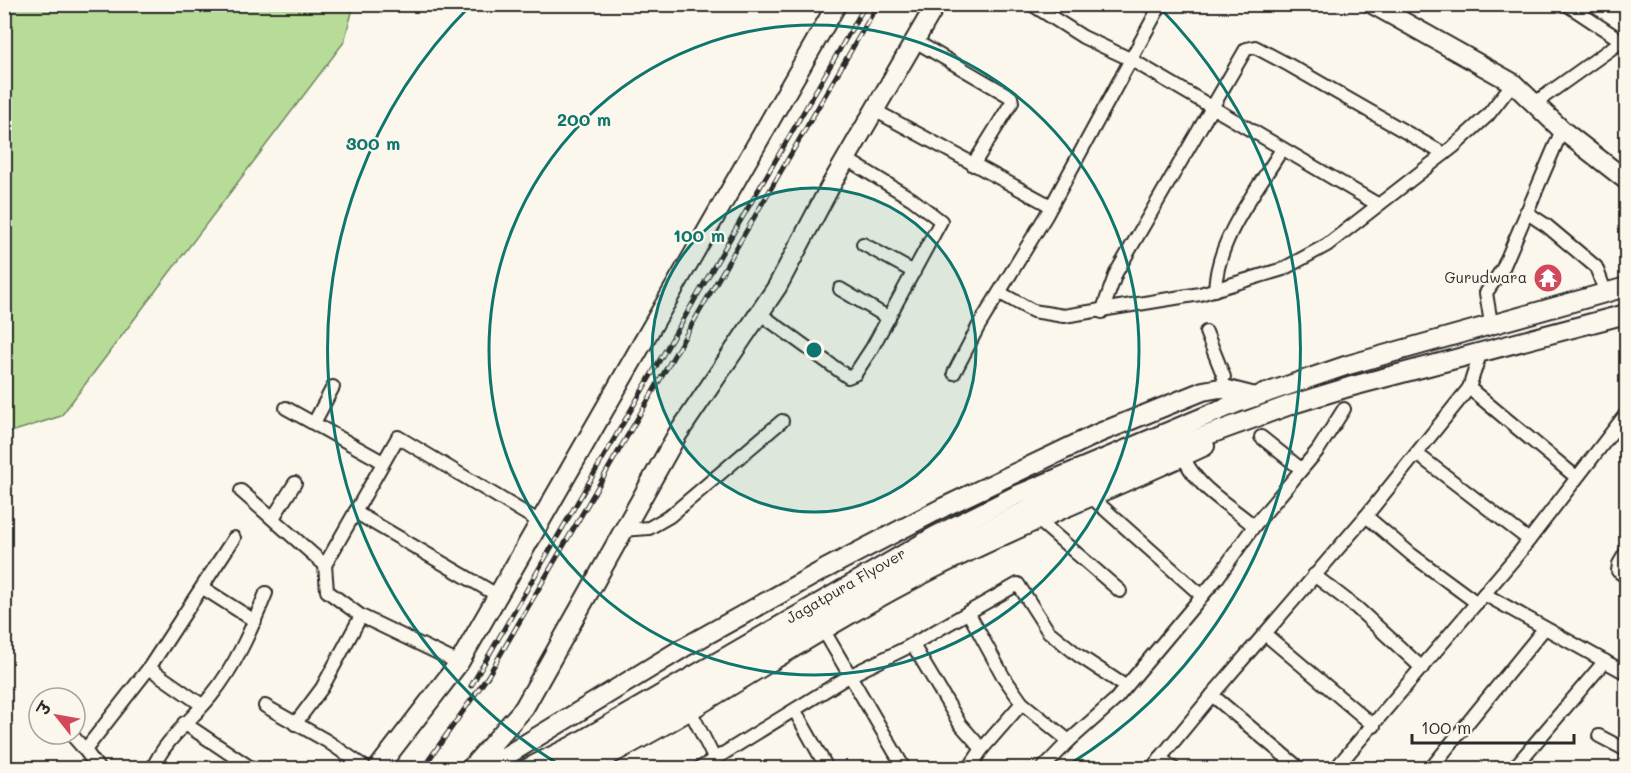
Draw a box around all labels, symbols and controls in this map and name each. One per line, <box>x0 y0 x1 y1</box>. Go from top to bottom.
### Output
text: 200 m <box>557 107 611 131</box>
text: 300 m <box>346 131 400 155</box>
text: 100 m <box>673 223 725 247</box>
temple icon: Gurudwara <box>1532 262 1564 294</box>
place label: Gurudwara <box>1445 267 1527 287</box>
centre of rings <box>804 340 824 360</box>
street label: Jagatpura Flyover <box>782 543 909 628</box>
north arrow <box>27 686 87 746</box>
text: उ <box>31 697 56 720</box>
scale bar <box>1412 707 1574 745</box>
text: 100 m <box>1421 715 1471 739</box>

